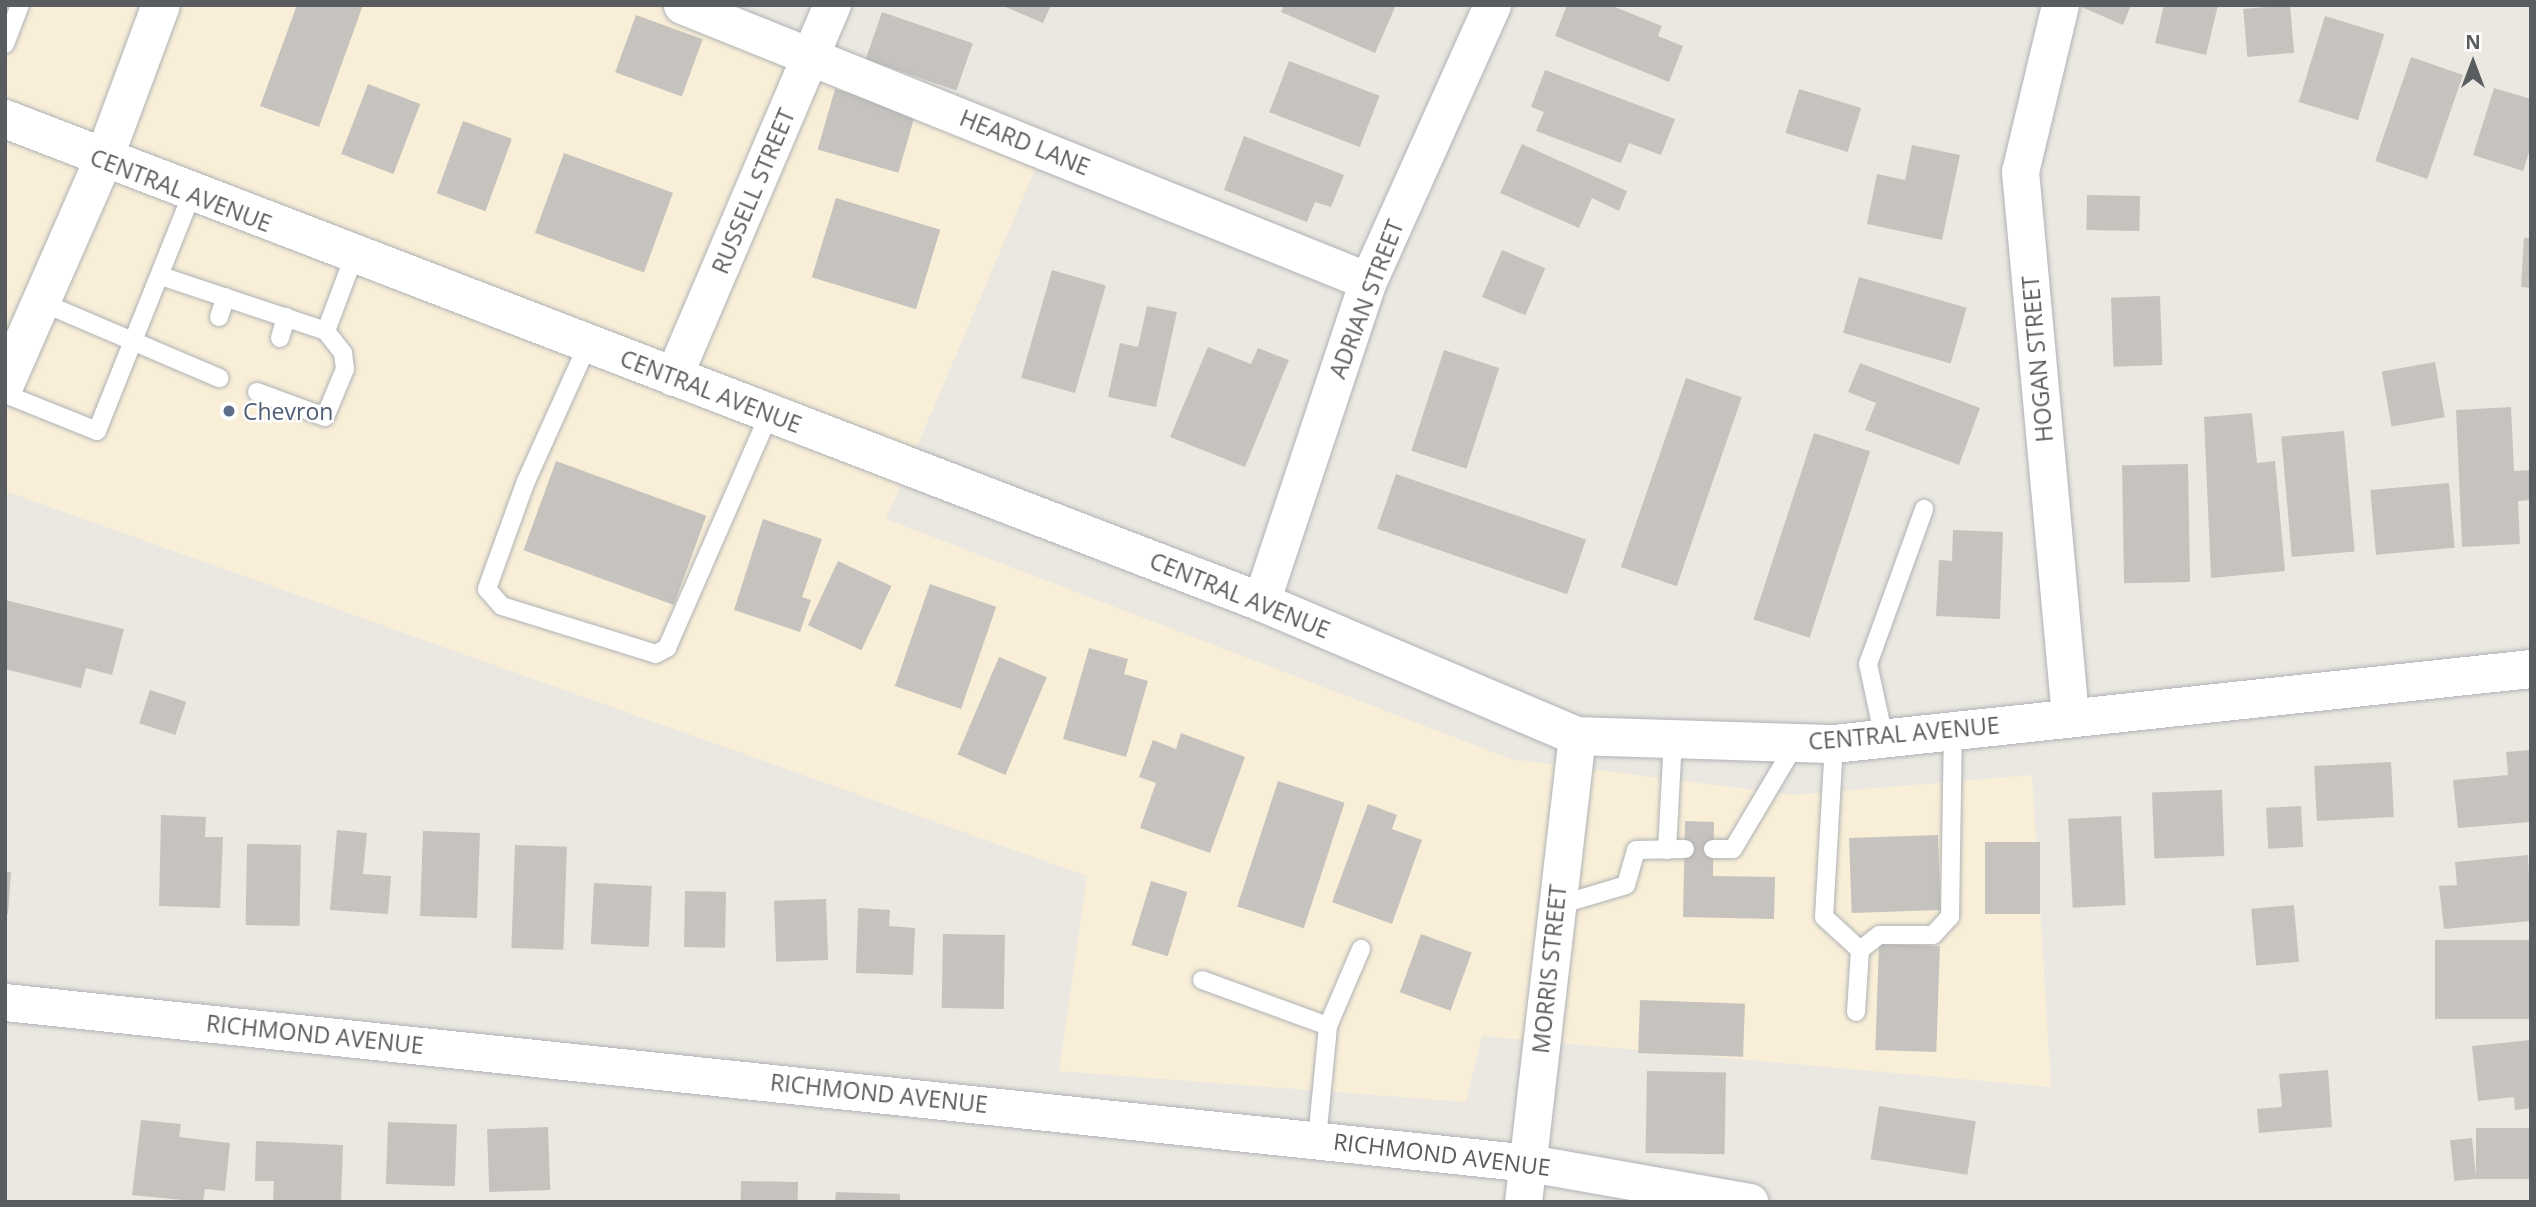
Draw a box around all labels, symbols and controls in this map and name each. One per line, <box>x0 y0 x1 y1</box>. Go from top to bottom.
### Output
north arrow <box>2438 28 2508 98</box>
text: N <box>2465 29 2481 55</box>
street label: HEARD LANE <box>956 103 1094 181</box>
street label: RUSSELL STREET <box>706 104 800 278</box>
street label: CENTRAL AVENUE <box>86 143 276 237</box>
street label: ADRIAN STREET <box>1323 216 1409 382</box>
street label: HOGAN STREET <box>2016 275 2058 443</box>
street label: CENTRAL AVENUE <box>616 344 806 438</box>
place label: Chevron <box>243 397 333 425</box>
marker: Chevron <box>221 403 237 419</box>
street label: CENTRAL AVENUE <box>1146 546 1334 644</box>
street label: CENTRAL AVENUE <box>1807 711 2001 755</box>
street label: MORRIS STREET <box>1526 883 1572 1055</box>
street label: RICHMOND AVENUE <box>205 1009 425 1059</box>
street label: RICHMOND AVENUE <box>769 1068 989 1118</box>
street label: RICHMOND AVENUE <box>1332 1127 1552 1181</box>

